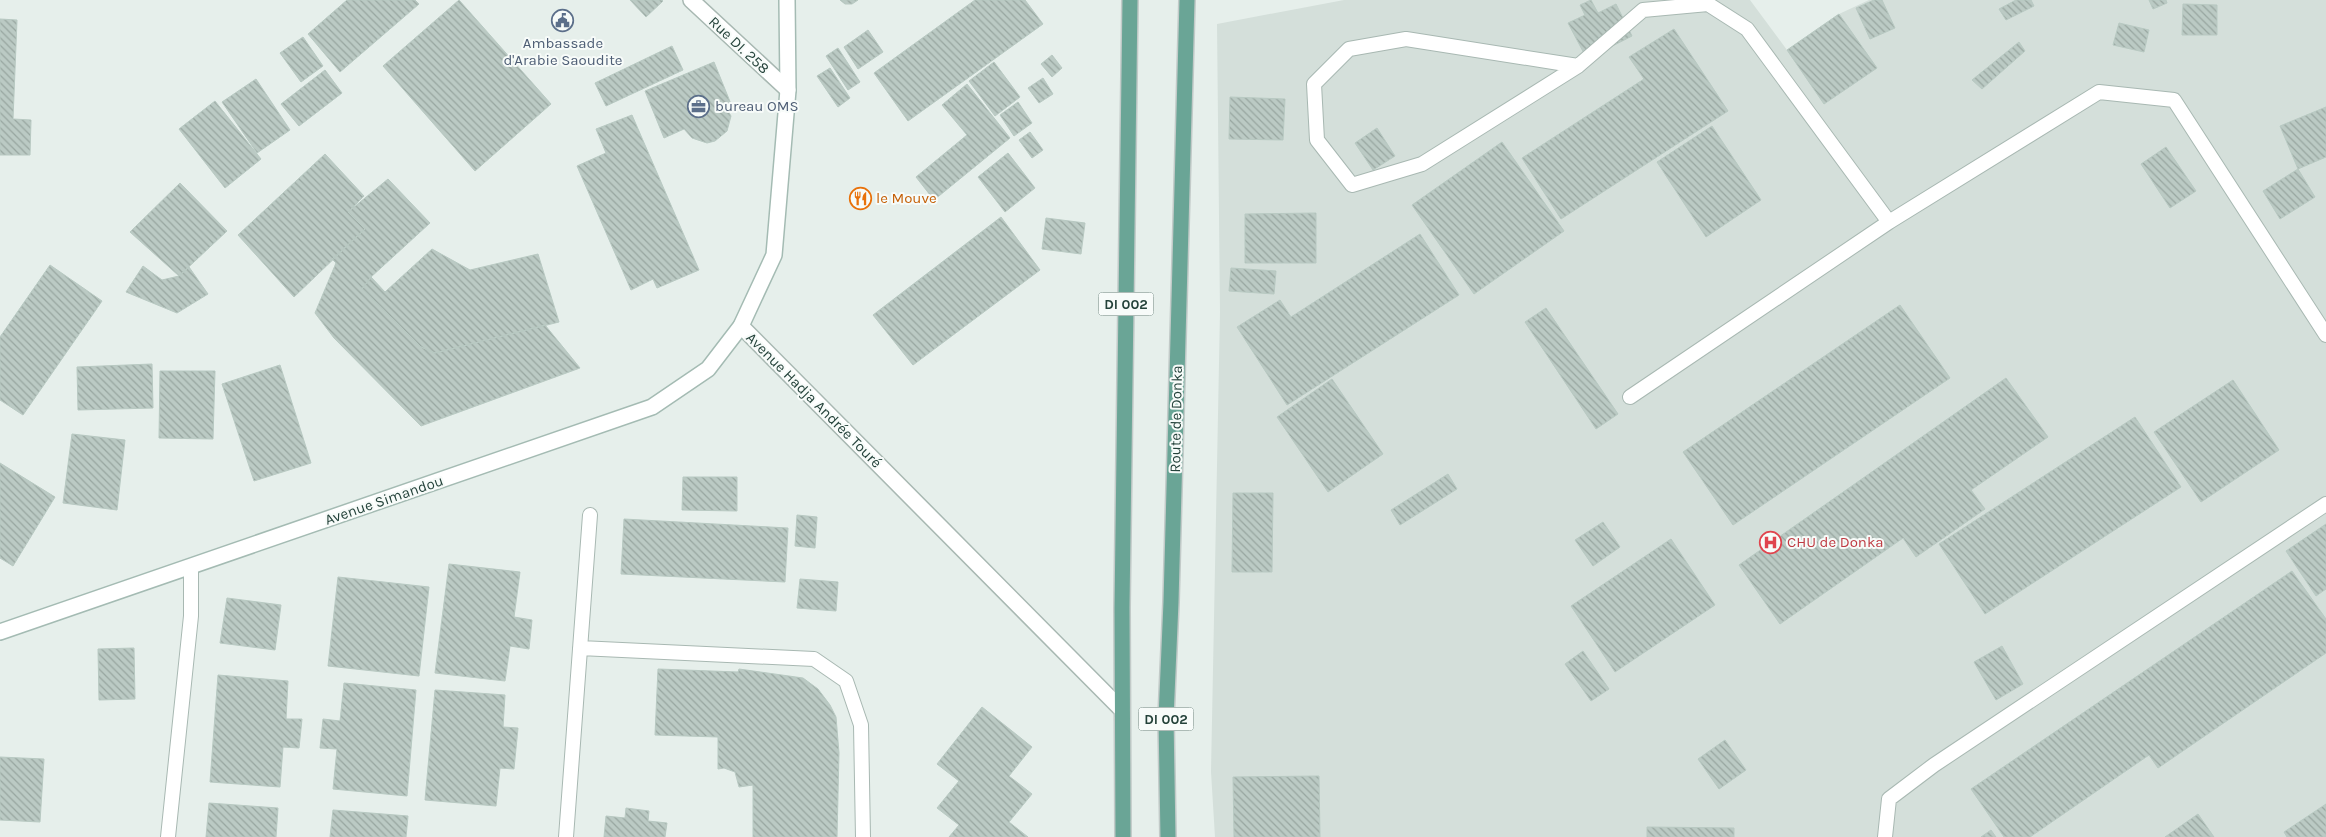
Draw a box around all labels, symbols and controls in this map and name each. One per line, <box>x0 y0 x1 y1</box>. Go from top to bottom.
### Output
public building icon: Ambassade d'Arabie Saoudite <box>551 8 575 32</box>
street label: Rue DI. 258 <box>705 12 773 78</box>
place label: Ambassade d'Arabie Saoudite <box>503 34 623 69</box>
office icon: bureau OMS <box>687 94 711 118</box>
place label: bureau OMS <box>715 97 798 115</box>
restaurant icon: le Mouve <box>848 186 872 210</box>
place label: le Mouve <box>876 189 937 207</box>
road number: DI 002 <box>1098 292 1154 316</box>
street label: Avenue Hadja Andrée Touré <box>742 328 886 472</box>
street label: Route de Donka <box>1166 365 1186 473</box>
street label: Avenue Simandou <box>322 471 446 529</box>
hospital icon: CHU de Donka <box>1759 530 1783 554</box>
place label: CHU de Donka <box>1787 533 1884 551</box>
road number: DI 002 <box>1138 708 1194 731</box>

